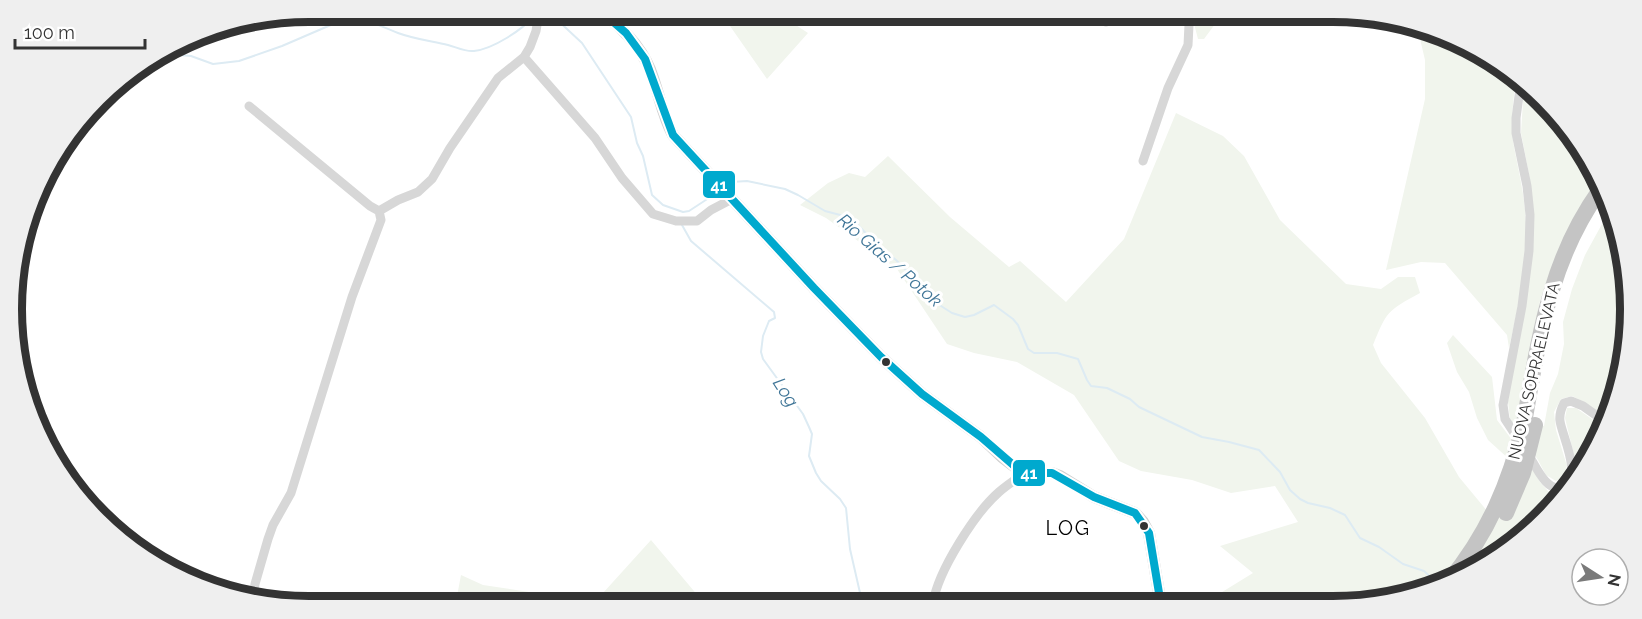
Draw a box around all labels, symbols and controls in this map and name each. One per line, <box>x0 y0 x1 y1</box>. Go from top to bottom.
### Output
scale bar <box>15 12 146 50</box>
text: 100 m <box>24 22 75 43</box>
line badge: 41 <box>702 170 736 199</box>
text: 41 <box>710 176 728 195</box>
water label: Rio Gias / Potok <box>834 209 947 311</box>
street label: NUOVA SOPRAELEVATA <box>1504 280 1564 461</box>
unlabelled marker <box>880 356 892 368</box>
water label: Log <box>769 373 803 411</box>
line badge: 41 <box>1012 459 1046 487</box>
text: 41 <box>1020 464 1038 483</box>
district label: LOG <box>1046 516 1090 540</box>
unlabelled marker <box>1138 520 1150 532</box>
north arrow <box>1570 547 1630 607</box>
text: N <box>1604 572 1625 588</box>

